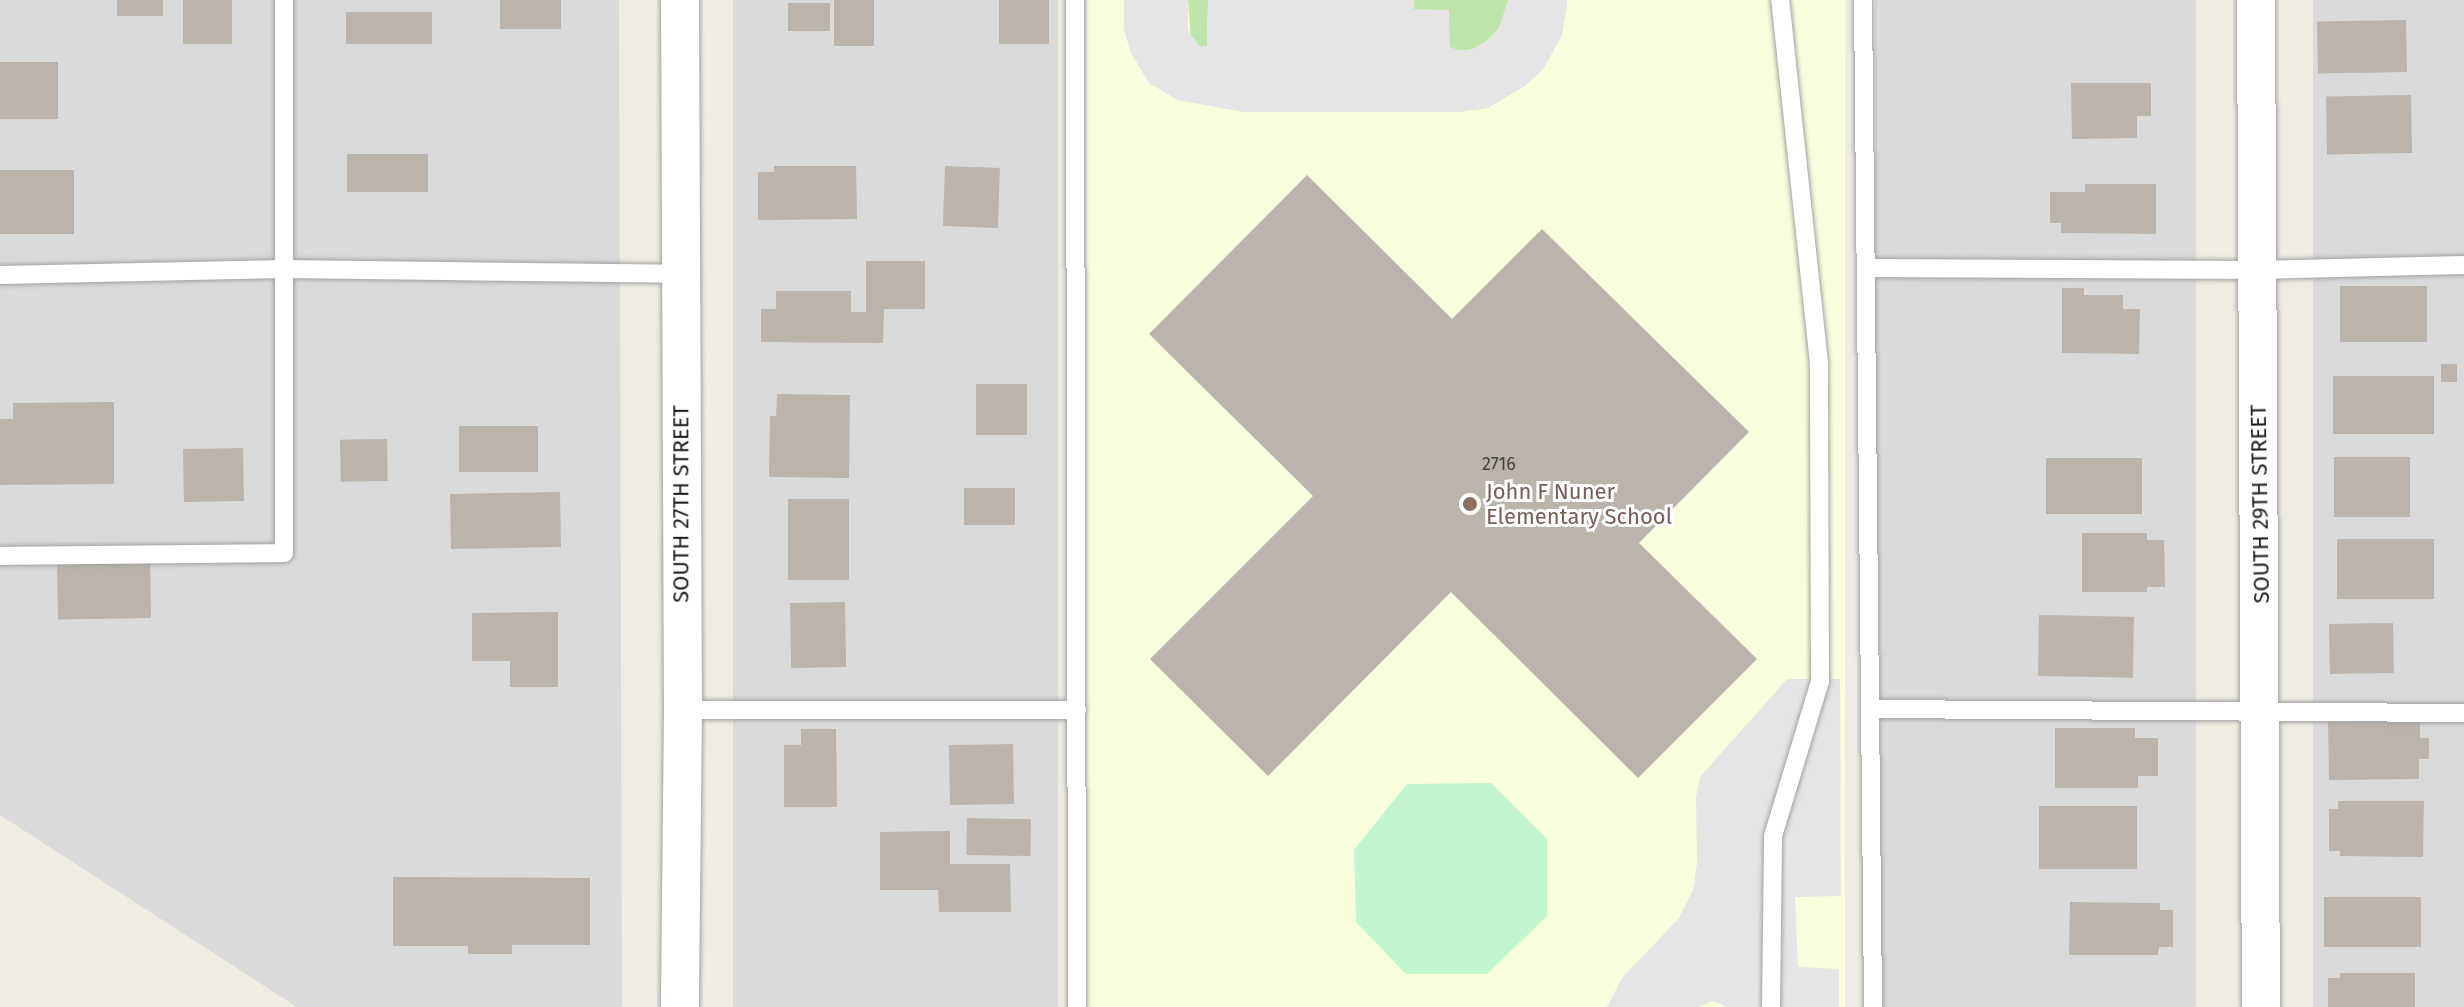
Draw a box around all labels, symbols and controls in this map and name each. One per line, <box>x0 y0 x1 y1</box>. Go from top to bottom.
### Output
street label: SOUTH 29TH STREET <box>2245 404 2275 604</box>
street label: SOUTH 27TH STREET <box>668 405 694 603</box>
house number: 2716 <box>1482 453 1516 475</box>
place label: John F Nuner Elementary School <box>1486 478 1672 530</box>
marker: John F Nuner Elementary School <box>1461 495 1479 513</box>

